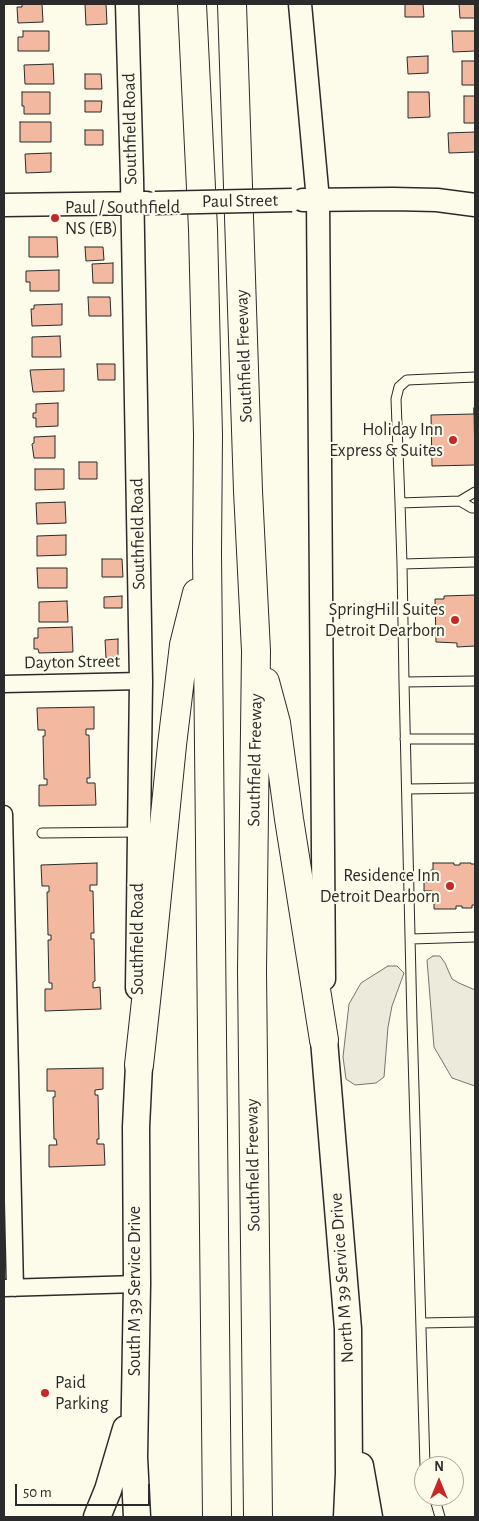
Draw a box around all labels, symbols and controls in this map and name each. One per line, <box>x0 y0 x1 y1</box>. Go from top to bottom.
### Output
street label: Southfield Road <box>118 73 142 185</box>
street label: Paul Street <box>202 190 278 212</box>
place label: Paul / Southfield NS (EB) <box>65 197 180 240</box>
marker: Paul / Southfield NS (EB) <box>49 212 61 224</box>
street label: Southfield Freeway <box>231 289 257 423</box>
place label: Holiday Inn Express & Suites <box>329 419 443 462</box>
marker: Holiday Inn Express & Suites <box>447 434 459 446</box>
street label: Southfield Road <box>126 478 150 590</box>
place label: SpringHill Suites Detroit Dearborn <box>325 599 445 642</box>
marker: SpringHill Suites Detroit Dearborn <box>449 614 461 626</box>
street label: Dayton Street <box>24 650 120 674</box>
street label: Southfield Freeway <box>243 693 267 827</box>
place label: Residence Inn Detroit Dearborn <box>320 865 440 908</box>
marker: Residence Inn Detroit Dearborn <box>444 880 456 892</box>
street label: Southfield Road <box>127 883 149 995</box>
street label: Southfield Freeway <box>241 1098 265 1232</box>
street label: North M 39 Service Drive <box>325 1192 359 1364</box>
street label: South M 39 Service Drive <box>124 1206 146 1376</box>
place label: Paid Parking <box>55 1372 108 1415</box>
marker: Paid Parking <box>39 1387 51 1399</box>
north arrow <box>414 1456 464 1506</box>
text: N <box>434 1460 444 1474</box>
scale bar <box>18 1474 152 1506</box>
text: 50 m <box>23 1485 52 1500</box>

